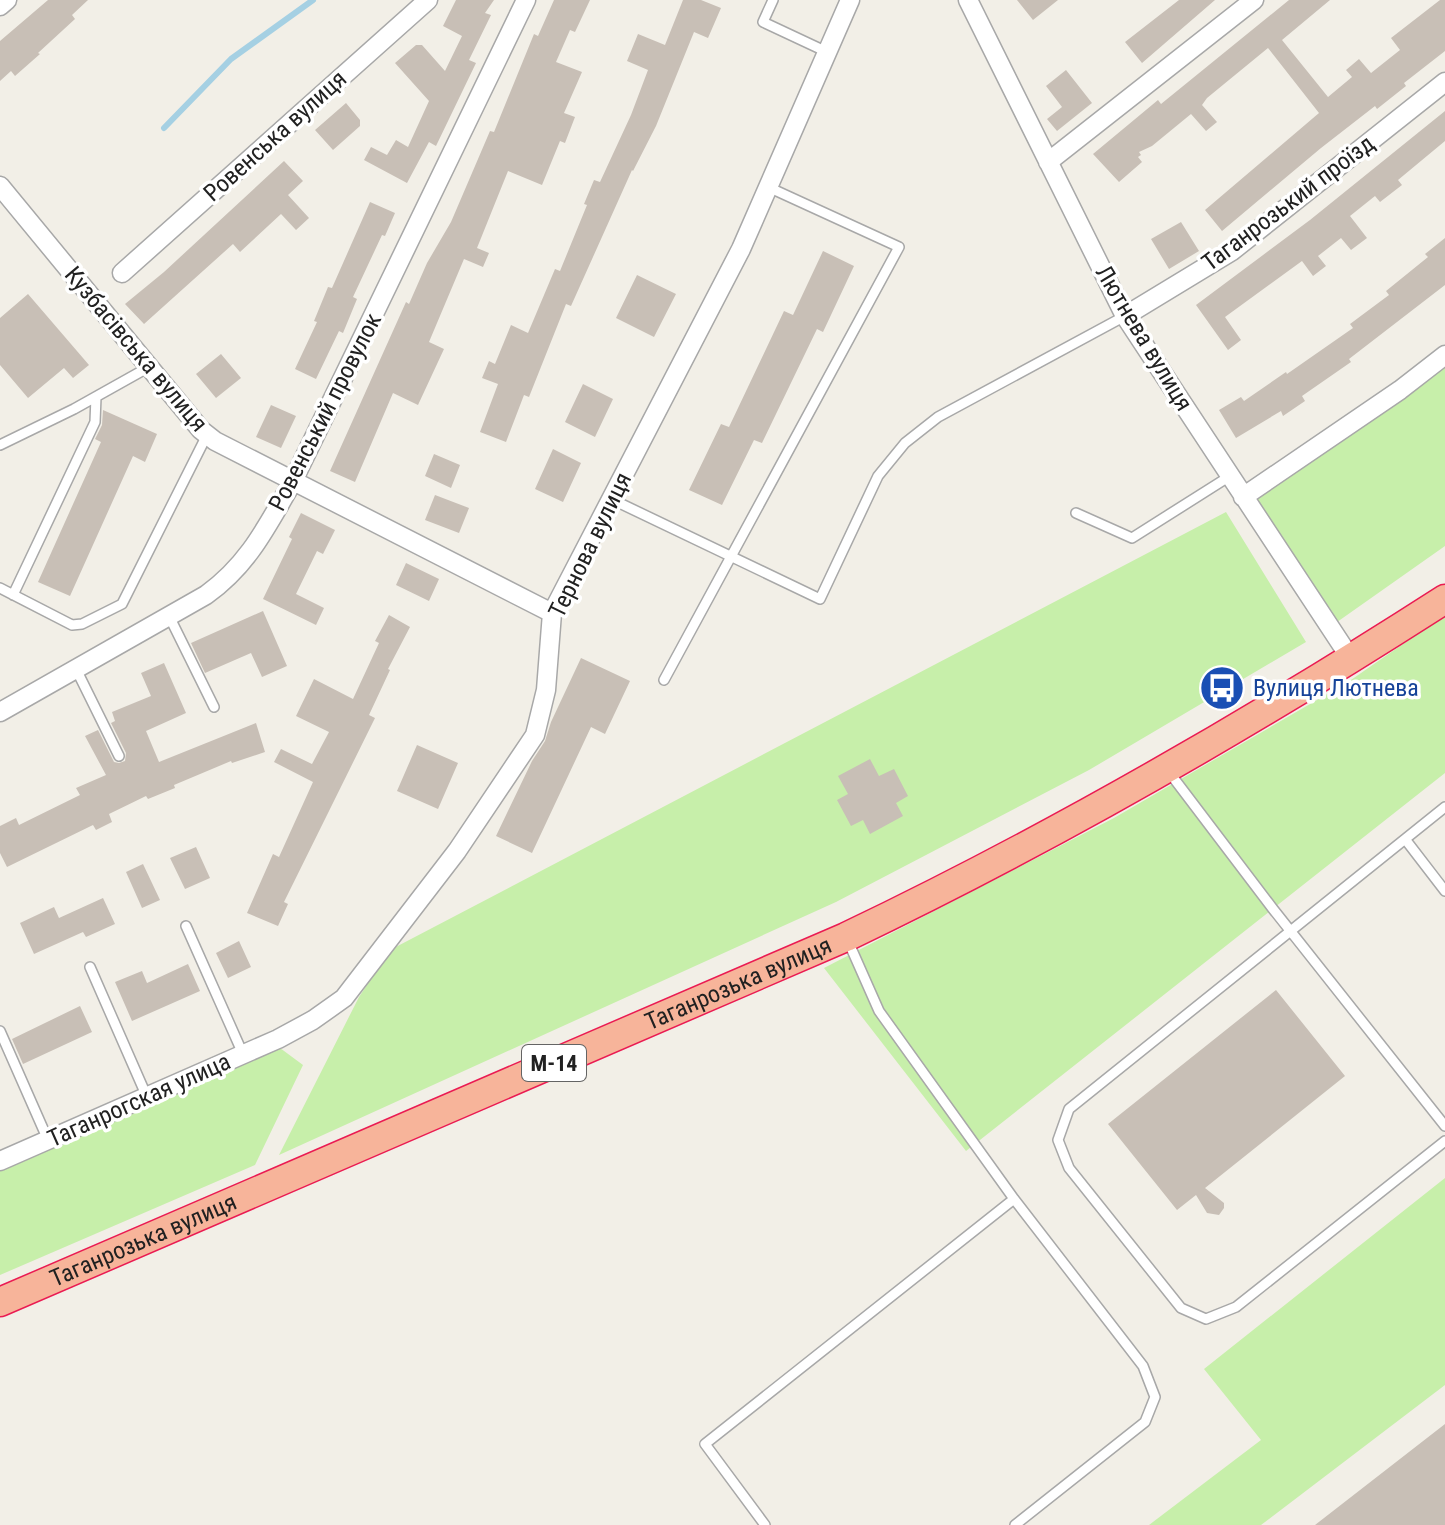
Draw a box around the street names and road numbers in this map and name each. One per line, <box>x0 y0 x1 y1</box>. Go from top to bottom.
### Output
street label: Ровенська вулиця <box>198 65 352 207</box>
street label: Таганрозький проїзд <box>1196 129 1380 277</box>
street label: Лютнева вулиця <box>1090 260 1198 416</box>
street label: Кузбасівська вулиця <box>59 261 213 437</box>
street label: Ровенський провулок <box>263 308 387 516</box>
street label: Тернова вулиця <box>543 468 637 622</box>
street label: Таганрозька вулиця <box>641 931 836 1036</box>
road number: М-14 <box>522 1045 586 1081</box>
street label: Таганрогская улица <box>43 1047 235 1153</box>
street label: Таганрозька вулиця <box>46 1188 241 1293</box>

